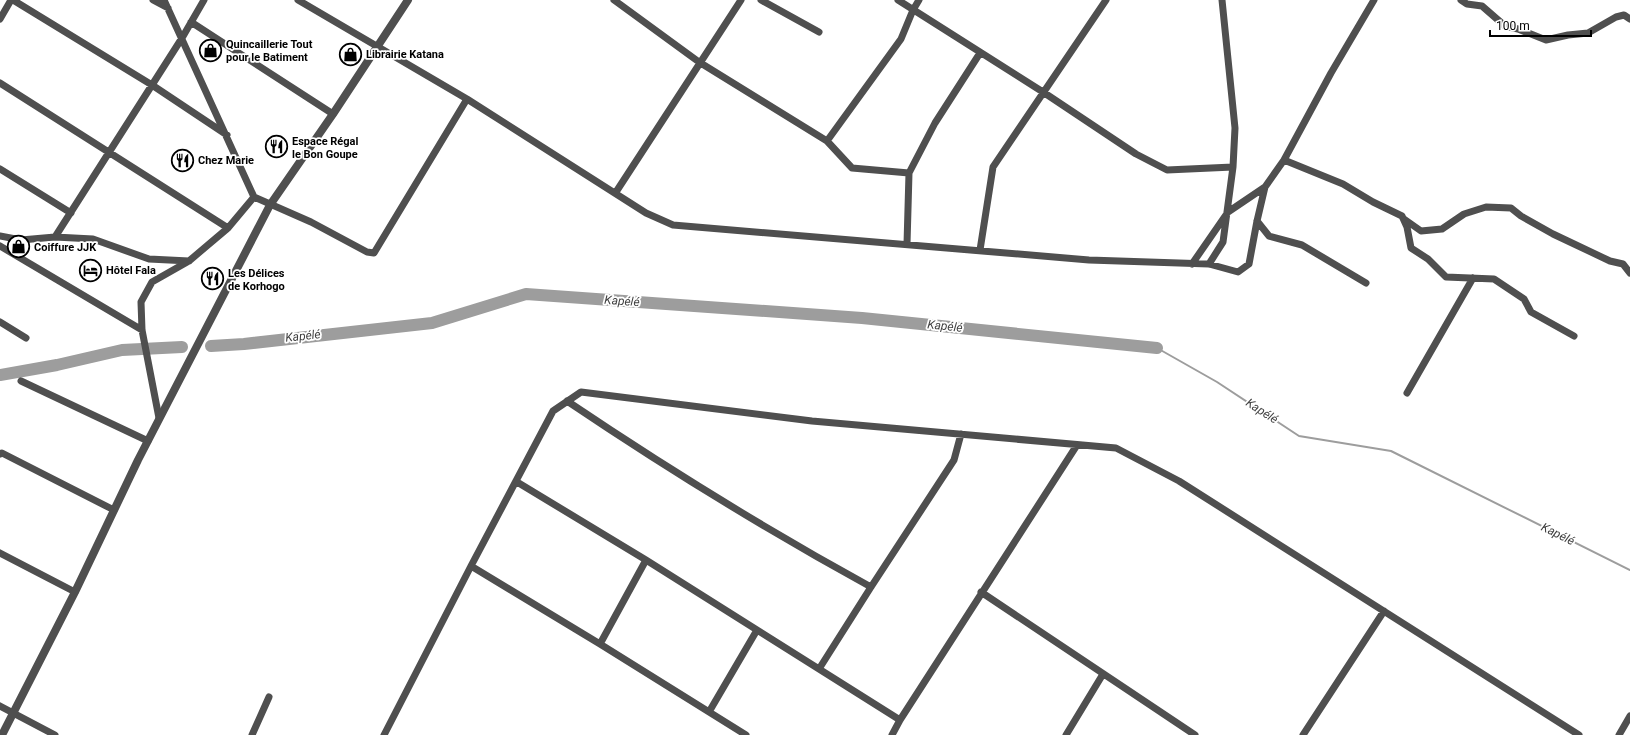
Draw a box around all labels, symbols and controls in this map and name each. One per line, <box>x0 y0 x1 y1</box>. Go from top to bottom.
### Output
scale bar <box>1490 12 1591 38</box>
text: 100 m <box>1496 19 1530 33</box>
shop icon: Quincaillerie Tout pour le Batiment <box>197 37 223 63</box>
place label: Quincaillerie Tout pour le Batiment <box>226 38 313 64</box>
shop icon: Librairie Katana <box>337 41 363 67</box>
place label: Librairie Katana <box>366 48 444 61</box>
restaurant icon: Espace Régal le Bon Goupe <box>264 134 290 160</box>
place label: Espace Régal le Bon Goupe <box>292 135 358 161</box>
restaurant icon: Chez Marie <box>170 147 196 173</box>
place label: Chez Marie <box>198 154 254 167</box>
shop icon: Coiffure JJK <box>6 234 32 260</box>
place label: Coiffure JJK <box>34 241 97 254</box>
hotel icon: Hôtel Fala <box>77 257 103 283</box>
place label: Hôtel Fala <box>106 264 156 277</box>
restaurant icon: Les Délices de Korhogo <box>200 266 226 292</box>
place label: Les Délices de Korhogo <box>228 267 285 293</box>
water label: Kapélé <box>604 293 640 309</box>
water label: Kapélé <box>927 317 963 335</box>
water label: Kapélé <box>285 327 321 345</box>
water label: Kapélé <box>1243 396 1281 426</box>
water label: Kapélé <box>1539 520 1577 548</box>

